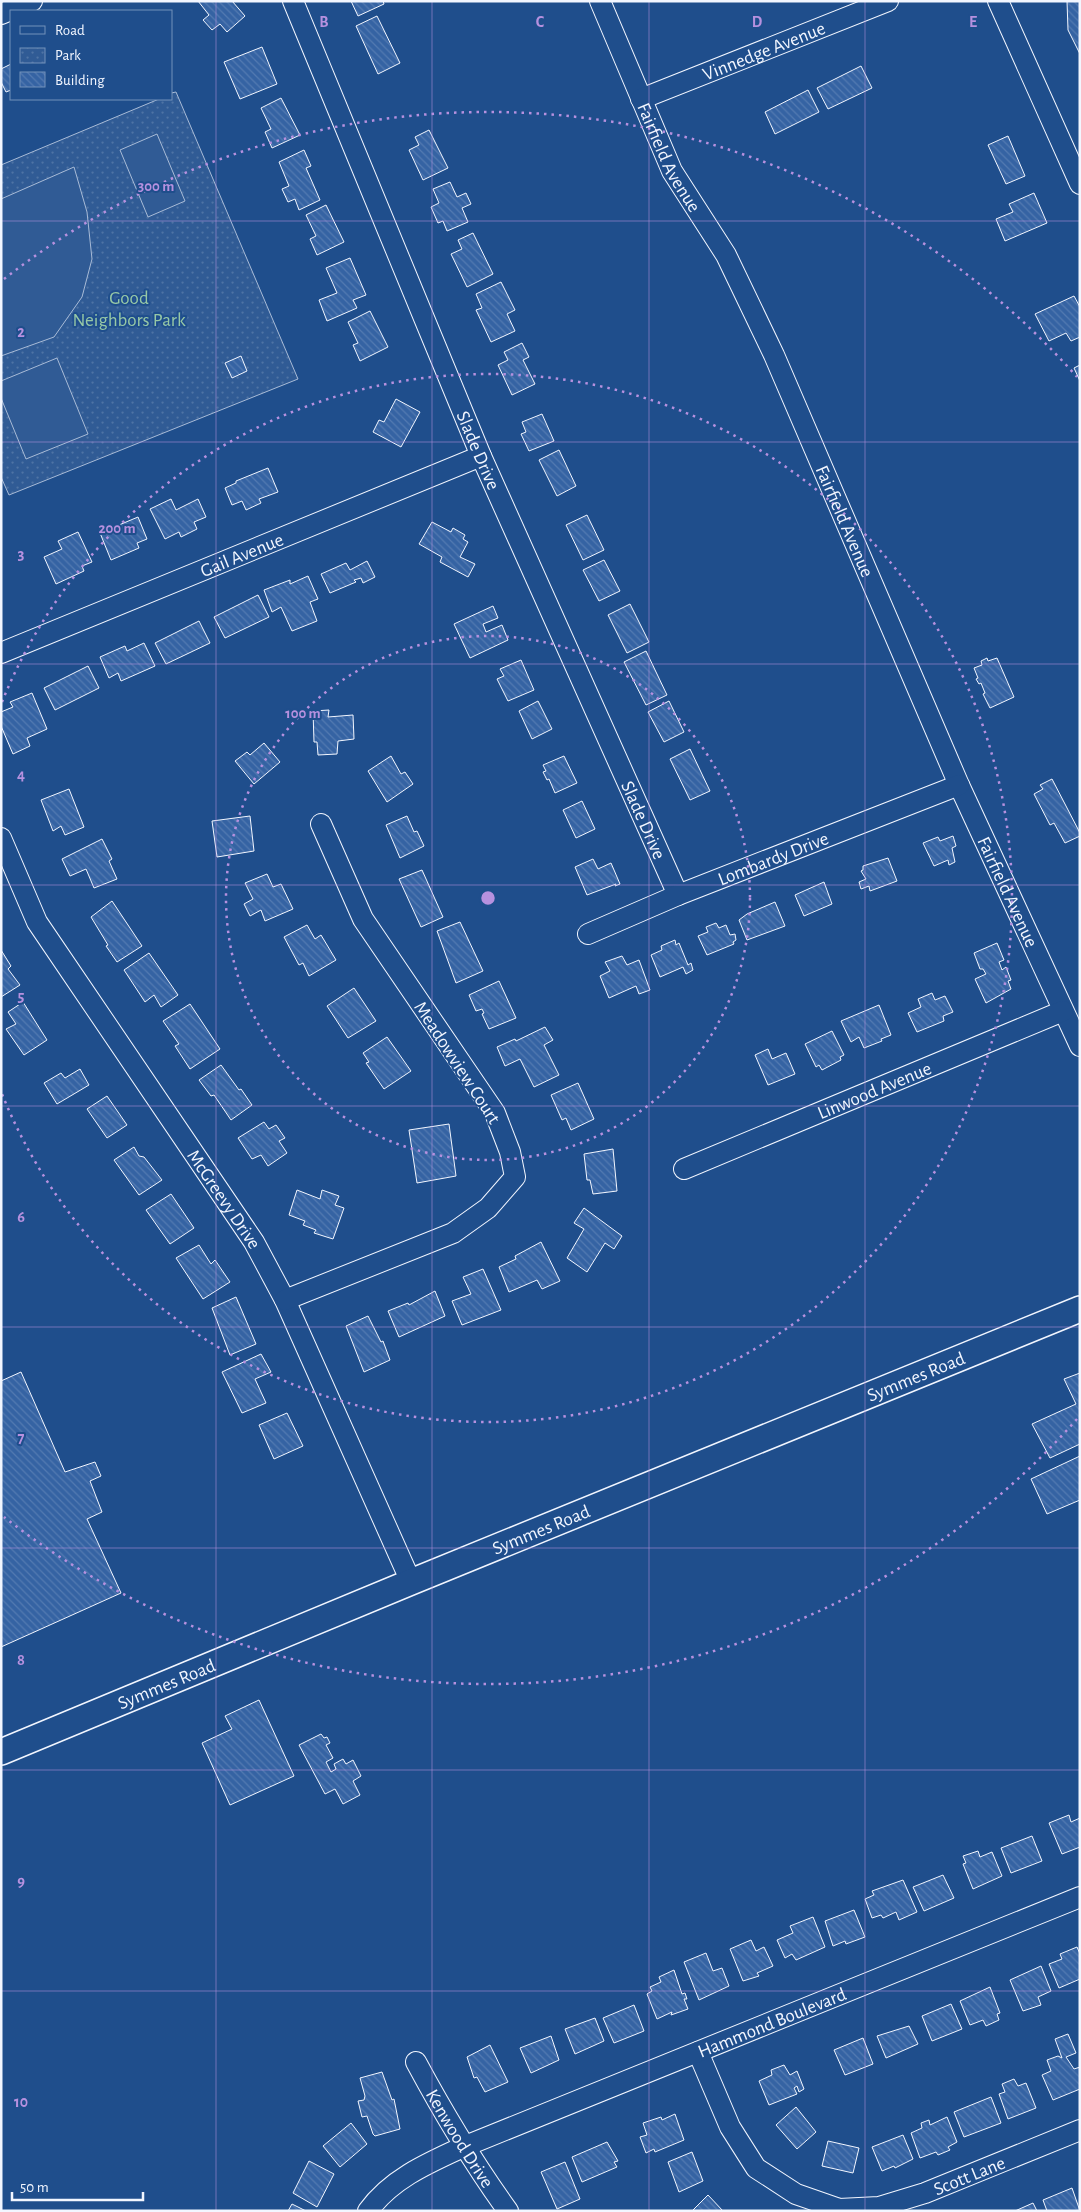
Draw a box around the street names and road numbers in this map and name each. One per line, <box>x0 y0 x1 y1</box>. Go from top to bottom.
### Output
street label: Vinnedge Avenue <box>700 19 828 85</box>
street label: Fairfield Avenue <box>633 100 704 216</box>
street label: Slade Drive <box>452 408 503 493</box>
street label: Fairfield Avenue <box>812 463 876 580</box>
street label: Gail Avenue <box>198 530 286 581</box>
street label: Slade Drive <box>617 778 669 862</box>
street label: Lombardy Drive <box>715 829 831 889</box>
street label: Fairfield Avenue <box>973 834 1041 950</box>
street label: Meadowview Court <box>410 998 503 1127</box>
street label: Linwood Avenue <box>815 1059 934 1123</box>
street label: McGreevy Drive <box>183 1147 264 1252</box>
street label: Symmes Road <box>865 1349 968 1406</box>
street label: Symmes Road <box>490 1502 593 1559</box>
street label: Symmes Road <box>115 1656 219 1713</box>
street label: Hammond Boulevard <box>695 1985 849 2062</box>
street label: Kenwood Drive <box>422 2086 497 2192</box>
street label: Scott Lane <box>931 2153 1008 2200</box>

